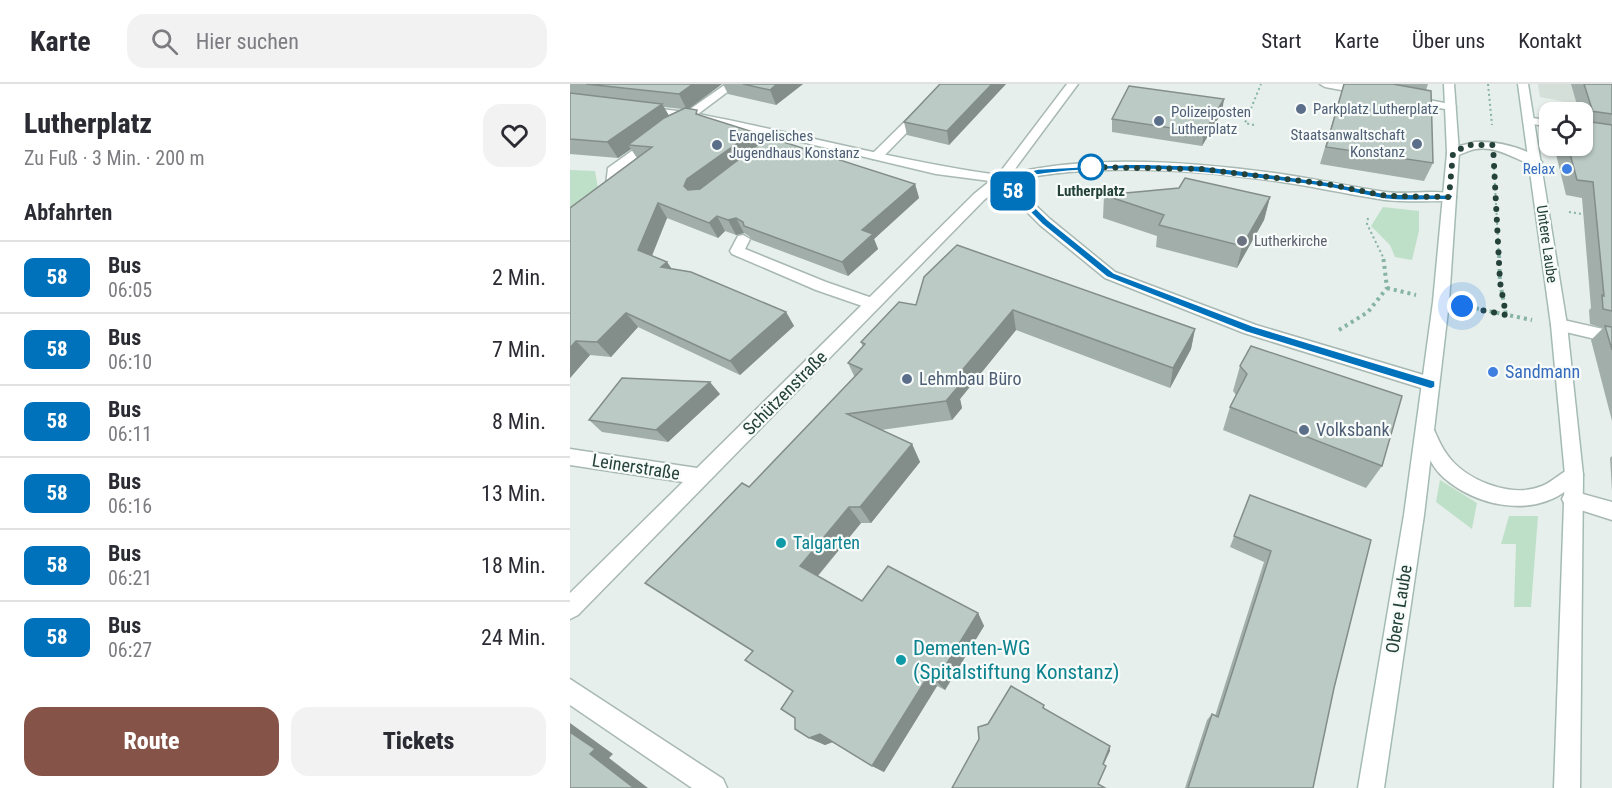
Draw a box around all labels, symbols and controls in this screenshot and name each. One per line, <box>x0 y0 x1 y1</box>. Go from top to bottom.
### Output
search box <box>127 14 547 68</box>
text: Karte <box>30 25 91 58</box>
icon: search <box>148 25 181 58</box>
text: Hier suchen <box>196 29 299 54</box>
text: Start <box>1261 29 1302 53</box>
text: Karte <box>1335 29 1379 53</box>
text: Über uns <box>1412 29 1485 53</box>
text: Kontakt <box>1518 29 1582 53</box>
place label: Parkplatz Lutherplatz <box>1313 100 1439 118</box>
marker: Parkplatz Lutherplatz <box>1294 102 1308 116</box>
map controls <box>1539 102 1593 156</box>
button: locate <box>1539 102 1593 156</box>
place label: Polizeiposten Lutherplatz <box>1171 103 1251 138</box>
button: heart <box>483 104 546 167</box>
text: Lutherplatz <box>24 107 152 140</box>
marker: Polizeiposten Lutherplatz <box>1152 114 1166 128</box>
place label: Staatsanwaltschaft Konstanz <box>1290 126 1405 161</box>
place label: Evangelisches Jugendhaus Konstanz <box>729 127 860 162</box>
marker: Staatsanwaltschaft Konstanz <box>1410 137 1424 151</box>
marker: Evangelisches Jugendhaus Konstanz <box>710 138 724 152</box>
text: Zu Fuß · 3 Min. · 200 m <box>24 146 205 170</box>
marker: Lutherplatz <box>1078 154 1104 180</box>
place label: Relax <box>1523 160 1555 178</box>
marker: Relax <box>1560 162 1574 176</box>
line badge: 58 <box>986 172 1040 210</box>
text: 58 <box>1002 179 1024 203</box>
place label: Lutherplatz <box>1057 182 1125 200</box>
text: Abfahrten <box>24 200 112 225</box>
street label: Untere Laube <box>1533 204 1561 284</box>
place label: Lutherkirche <box>1254 232 1327 250</box>
marker: Lutherkirche <box>1235 234 1249 248</box>
text: Bus <box>108 253 141 278</box>
text: 58 <box>46 265 68 289</box>
text: 2 Min. <box>492 265 546 290</box>
text: 06:05 <box>108 278 152 302</box>
your location <box>1447 291 1477 321</box>
text: Bus <box>108 325 141 350</box>
text: 58 <box>46 337 68 361</box>
text: 7 Min. <box>492 337 546 362</box>
street label: Schützenstraße <box>738 346 831 439</box>
text: 06:10 <box>108 350 152 374</box>
place label: Sandmann <box>1505 361 1580 382</box>
marker: Sandmann <box>1486 365 1500 379</box>
place label: Lehmbau Büro <box>919 368 1021 389</box>
marker: Lehmbau Büro <box>900 372 914 386</box>
text: Bus <box>108 397 141 422</box>
text: 58 <box>46 409 68 433</box>
text: 8 Min. <box>492 409 546 434</box>
place label: Volksbank <box>1316 419 1390 440</box>
text: 06:11 <box>108 422 152 446</box>
marker: Volksbank <box>1297 423 1311 437</box>
street label: Leinerstraße <box>591 449 682 484</box>
text: Bus <box>108 469 141 494</box>
text: 58 <box>46 481 68 505</box>
text: 13 Min. <box>481 481 546 506</box>
text: 06:16 <box>108 494 152 518</box>
place label: Talgarten <box>793 532 860 553</box>
marker: Talgarten <box>774 536 788 550</box>
text: Bus <box>108 541 141 566</box>
text: 58 <box>46 553 68 577</box>
text: 18 Min. <box>481 553 546 578</box>
street label: Obere Laube <box>1381 563 1416 655</box>
text: 06:21 <box>108 566 152 590</box>
text: Bus <box>108 613 141 638</box>
text: 58 <box>46 625 68 649</box>
text: 24 Min. <box>481 625 546 650</box>
place label: Dementen-WG (Spitalstiftung Konstanz) <box>913 636 1120 684</box>
text: 06:27 <box>108 638 152 662</box>
marker: Dementen-WG (Spitalstiftung Konstanz) <box>894 653 908 667</box>
button: Route <box>24 707 279 776</box>
button: Tickets <box>291 707 546 776</box>

